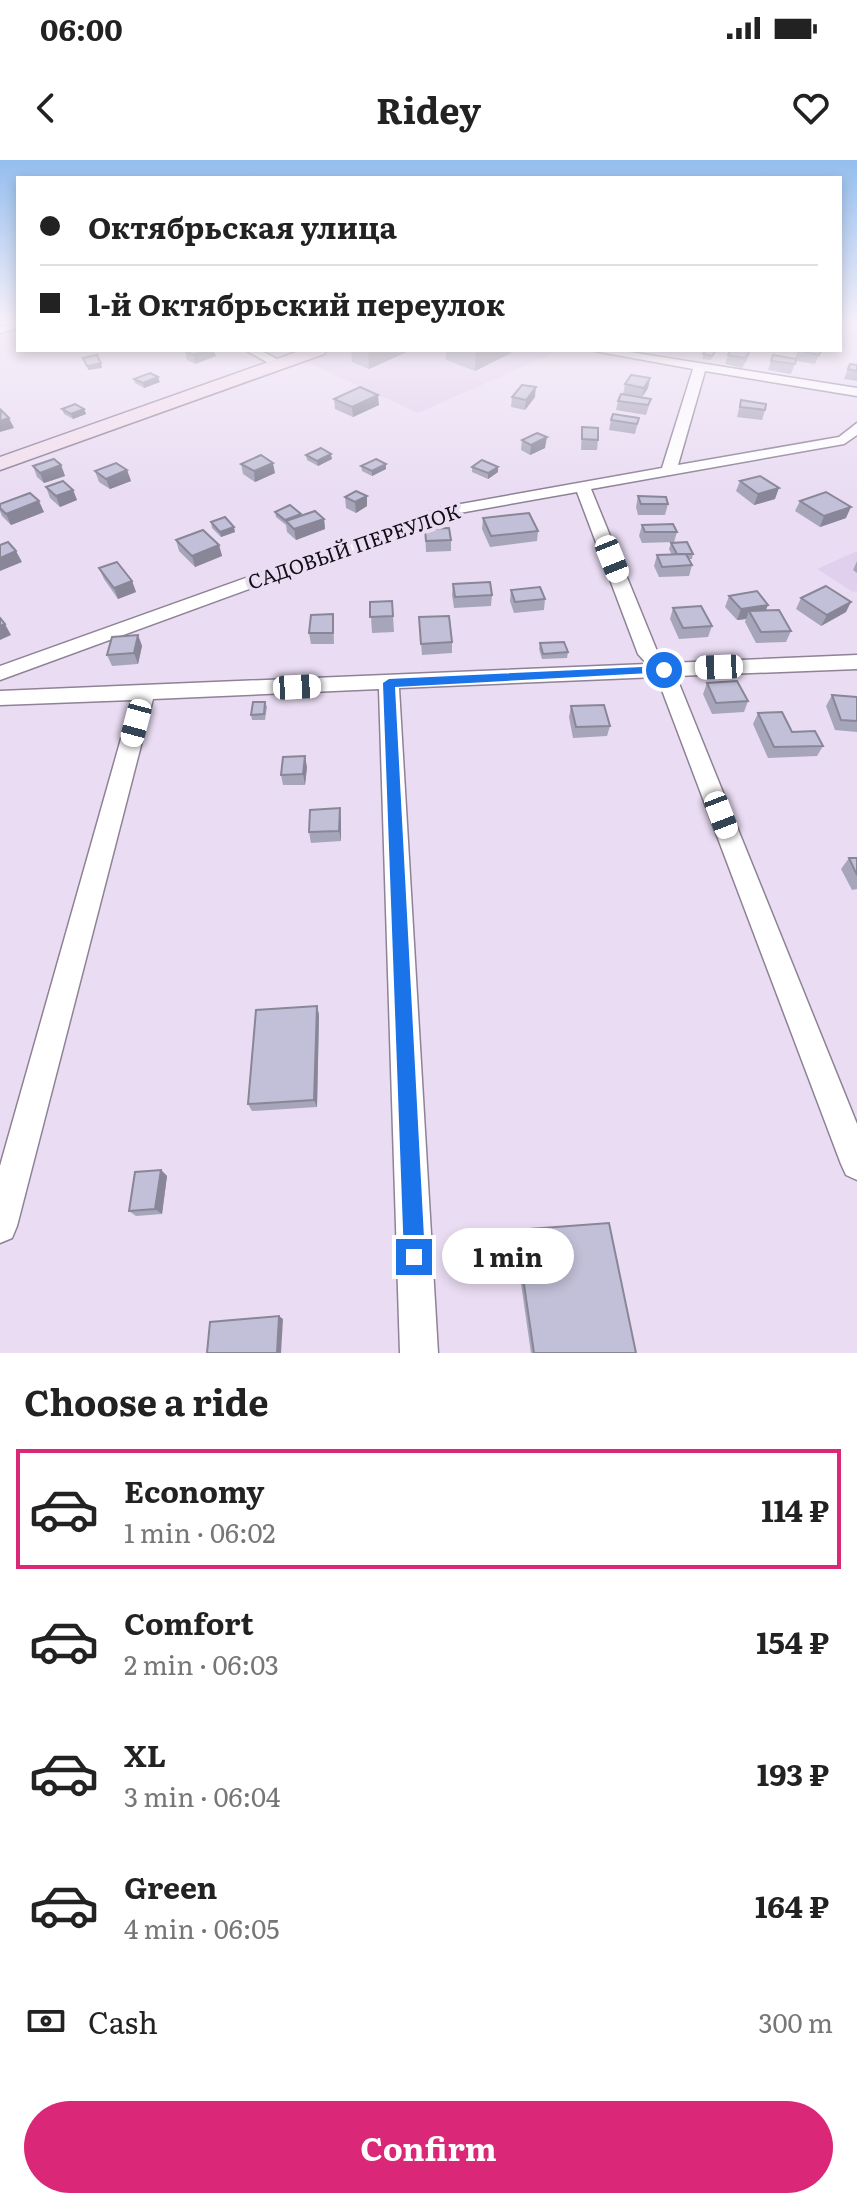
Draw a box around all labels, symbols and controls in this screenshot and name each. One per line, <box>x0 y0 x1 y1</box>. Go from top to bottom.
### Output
text: 06:00 <box>40 6 123 50</box>
text: Ridey <box>376 82 481 135</box>
icon: back <box>24 86 68 130</box>
icon: heart <box>789 86 833 130</box>
text: Октябрьская улица <box>88 204 397 248</box>
text: 1-й Октябрьский переулок <box>88 281 505 325</box>
street label: САДОВЫЙ ПЕРЕУЛОК <box>243 494 464 596</box>
car <box>592 532 632 586</box>
route start <box>646 652 682 688</box>
car <box>695 654 743 680</box>
car <box>272 674 322 700</box>
car <box>118 697 154 749</box>
car <box>701 788 741 842</box>
callout: 1 min <box>442 1229 574 1285</box>
text: 1 min <box>473 1236 543 1275</box>
route end <box>396 1239 432 1275</box>
text: Choose a ride <box>24 1374 269 1427</box>
text: Economy <box>124 1468 264 1512</box>
icon: car <box>28 1473 100 1545</box>
text: 114 ₽ <box>761 1487 829 1531</box>
text: 1 min · 06:02 <box>124 1512 276 1551</box>
text: Comfort <box>124 1600 254 1644</box>
icon: car <box>28 1605 100 1677</box>
text: 154 ₽ <box>756 1619 829 1663</box>
text: 2 min · 06:03 <box>124 1644 279 1683</box>
text: XL <box>124 1732 166 1776</box>
icon: car <box>28 1737 100 1809</box>
text: 193 ₽ <box>757 1751 829 1795</box>
text: 3 min · 06:04 <box>124 1776 280 1815</box>
text: Green <box>124 1864 217 1908</box>
icon: car <box>28 1869 100 1941</box>
text: 164 ₽ <box>755 1883 829 1927</box>
text: 4 min · 06:05 <box>124 1908 280 1947</box>
icon: cash <box>24 1999 68 2043</box>
text: Cash <box>88 1999 158 2043</box>
text: 300 m <box>758 2002 833 2041</box>
button: Confirm <box>24 2101 833 2193</box>

